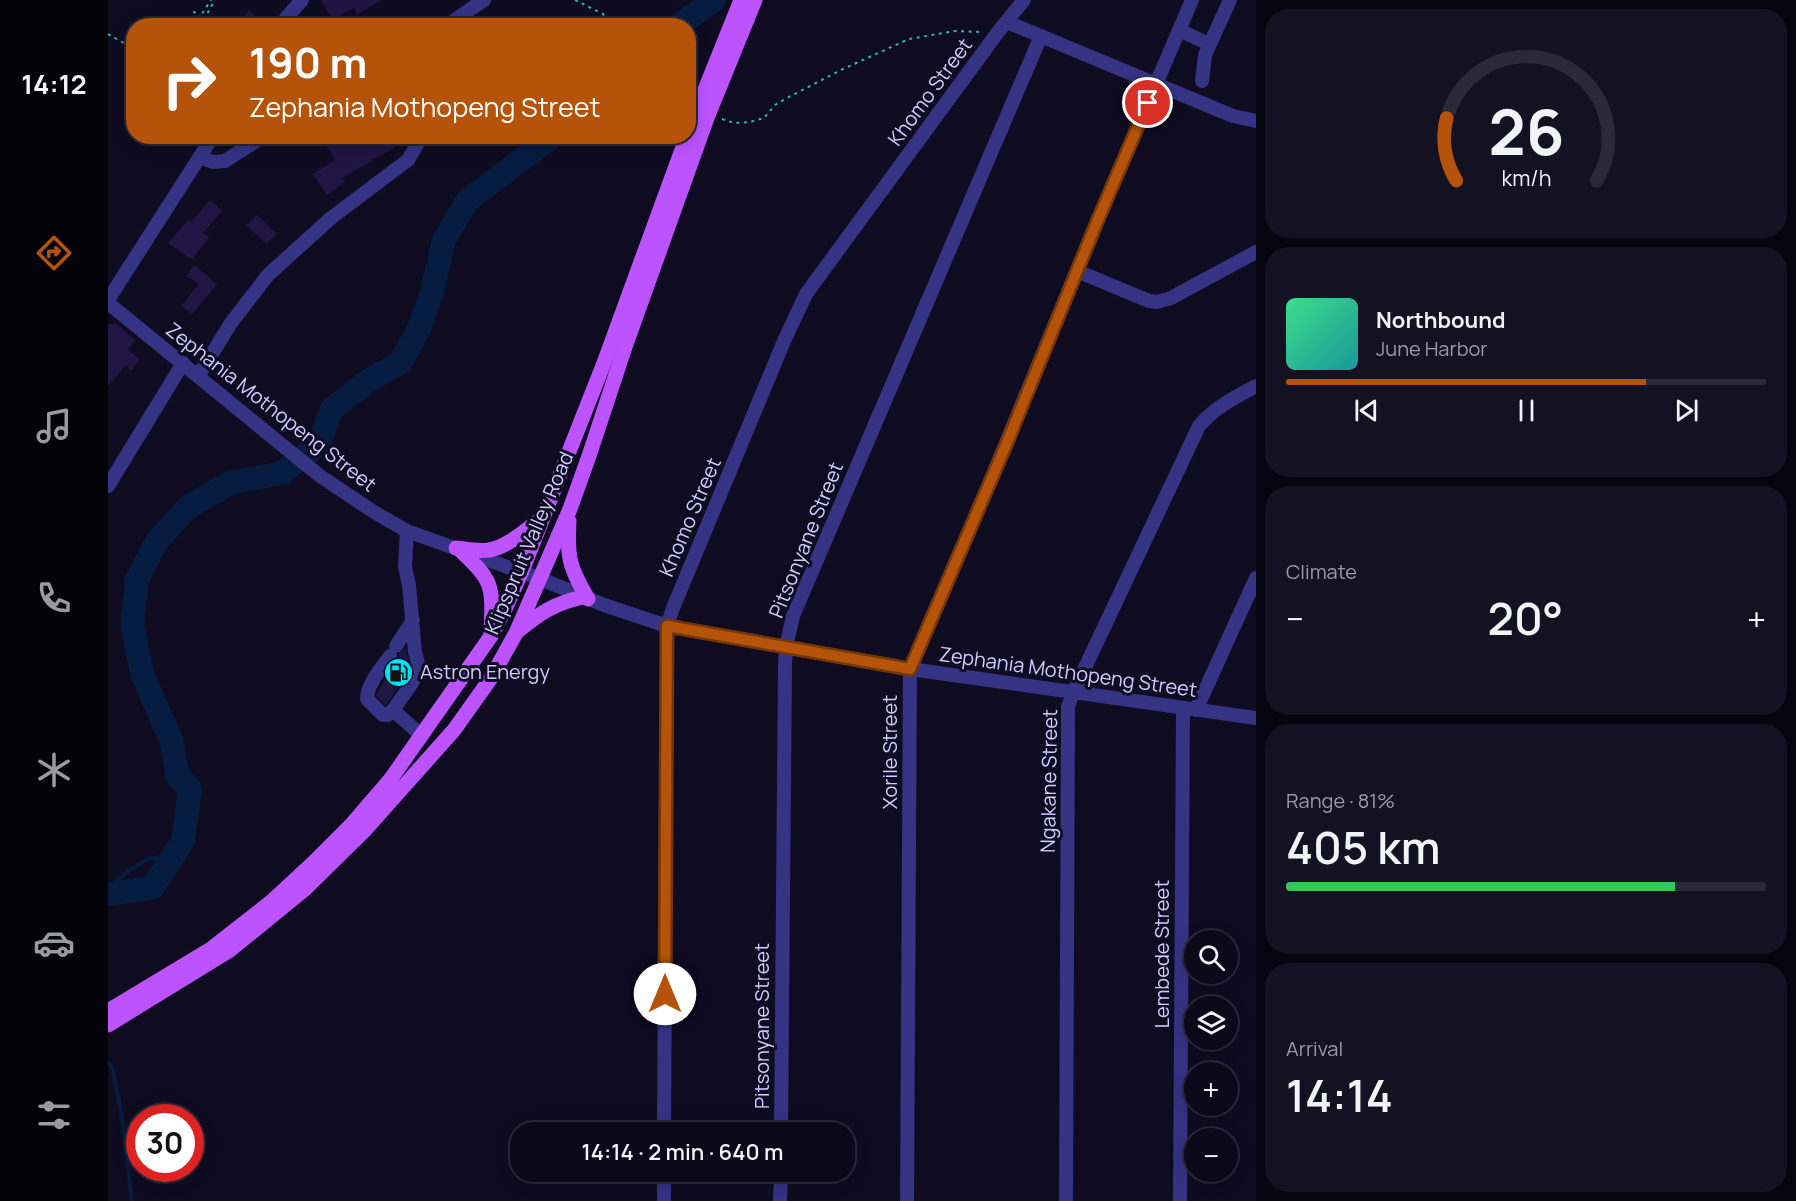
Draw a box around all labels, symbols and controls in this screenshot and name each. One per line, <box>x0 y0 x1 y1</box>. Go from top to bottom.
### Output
street label: Khomo Street <box>881 32 978 151</box>
text: 190 m <box>249 33 367 91</box>
icon: right <box>150 42 228 120</box>
text: 14:12 <box>21 65 87 102</box>
pin <box>1122 77 1173 128</box>
icon: arrive <box>1131 86 1164 119</box>
text: Zephania Mothopeng Street <box>249 88 600 125</box>
text: 26 <box>1488 88 1564 174</box>
text: km/h <box>1501 163 1551 192</box>
icon: directions <box>33 232 75 274</box>
text: Northbound <box>1376 305 1506 335</box>
street label: Zephania Mothopeng Street <box>160 316 382 497</box>
text: June Harbor <box>1376 335 1488 362</box>
icon: previous <box>1350 394 1383 427</box>
icon: pause <box>1510 394 1543 427</box>
icon: next <box>1670 394 1703 427</box>
icon: music <box>33 405 75 447</box>
street label: Klipspruit Valley Road <box>478 447 579 638</box>
street label: Khomo Street <box>652 453 727 581</box>
street label: Pitsonyane Street <box>762 458 849 622</box>
text: Climate <box>1286 558 1357 585</box>
icon: phone <box>33 577 75 619</box>
text: 20° <box>1488 587 1563 649</box>
text: − <box>1286 596 1304 641</box>
text: + <box>1747 596 1766 641</box>
street label: Zephania Mothopeng Street <box>937 640 1199 703</box>
fuel station icon: Astron Energy <box>383 656 415 688</box>
place label: Astron Energy <box>420 658 550 685</box>
street label: Xorile Street <box>876 695 903 809</box>
street label: Ngakane Street <box>1034 709 1063 853</box>
icon: climate <box>33 749 75 791</box>
text: Range · 81% <box>1286 787 1395 814</box>
text: 405 km <box>1286 816 1441 878</box>
street label: Lembede Street <box>1148 880 1175 1028</box>
icon: car <box>33 922 75 964</box>
map controls <box>1184 930 1238 1182</box>
button: search <box>1184 930 1238 984</box>
street label: Pitsonyane Street <box>748 943 775 1109</box>
position arrow <box>633 962 697 1026</box>
button: layers <box>1184 996 1238 1050</box>
text: Arrival <box>1286 1035 1343 1062</box>
button: + <box>1184 1062 1238 1116</box>
text: 14:14 <box>1286 1064 1393 1126</box>
icon: filters <box>33 1094 75 1136</box>
speed limit sign: 30 <box>126 1104 204 1182</box>
button: − <box>1184 1128 1238 1182</box>
text: 14:14 · 2 min · 640 m <box>582 1137 783 1167</box>

